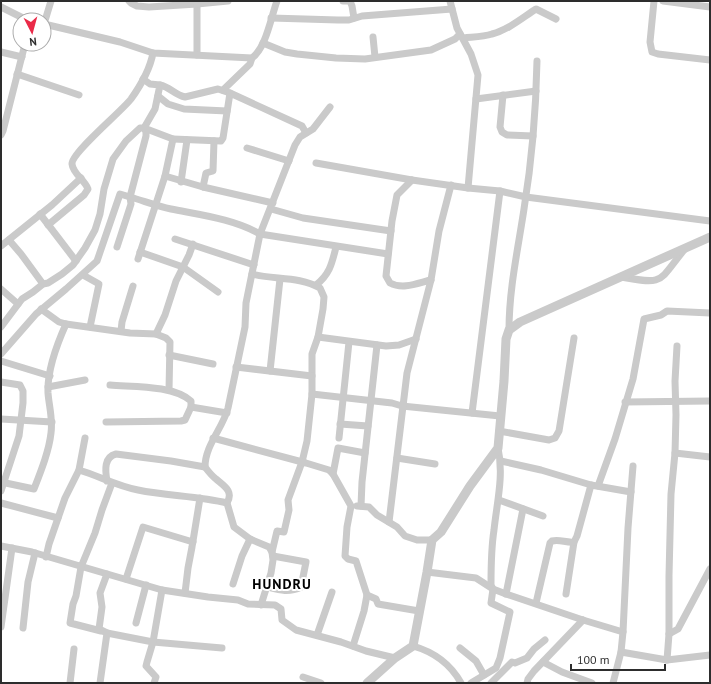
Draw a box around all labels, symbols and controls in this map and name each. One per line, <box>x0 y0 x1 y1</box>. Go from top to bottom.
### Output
north arrow <box>12 12 52 52</box>
text: N <box>29 35 37 49</box>
district label: HUNDRU <box>252 575 312 593</box>
scale bar <box>571 646 665 672</box>
text: 100 m <box>577 652 610 667</box>

